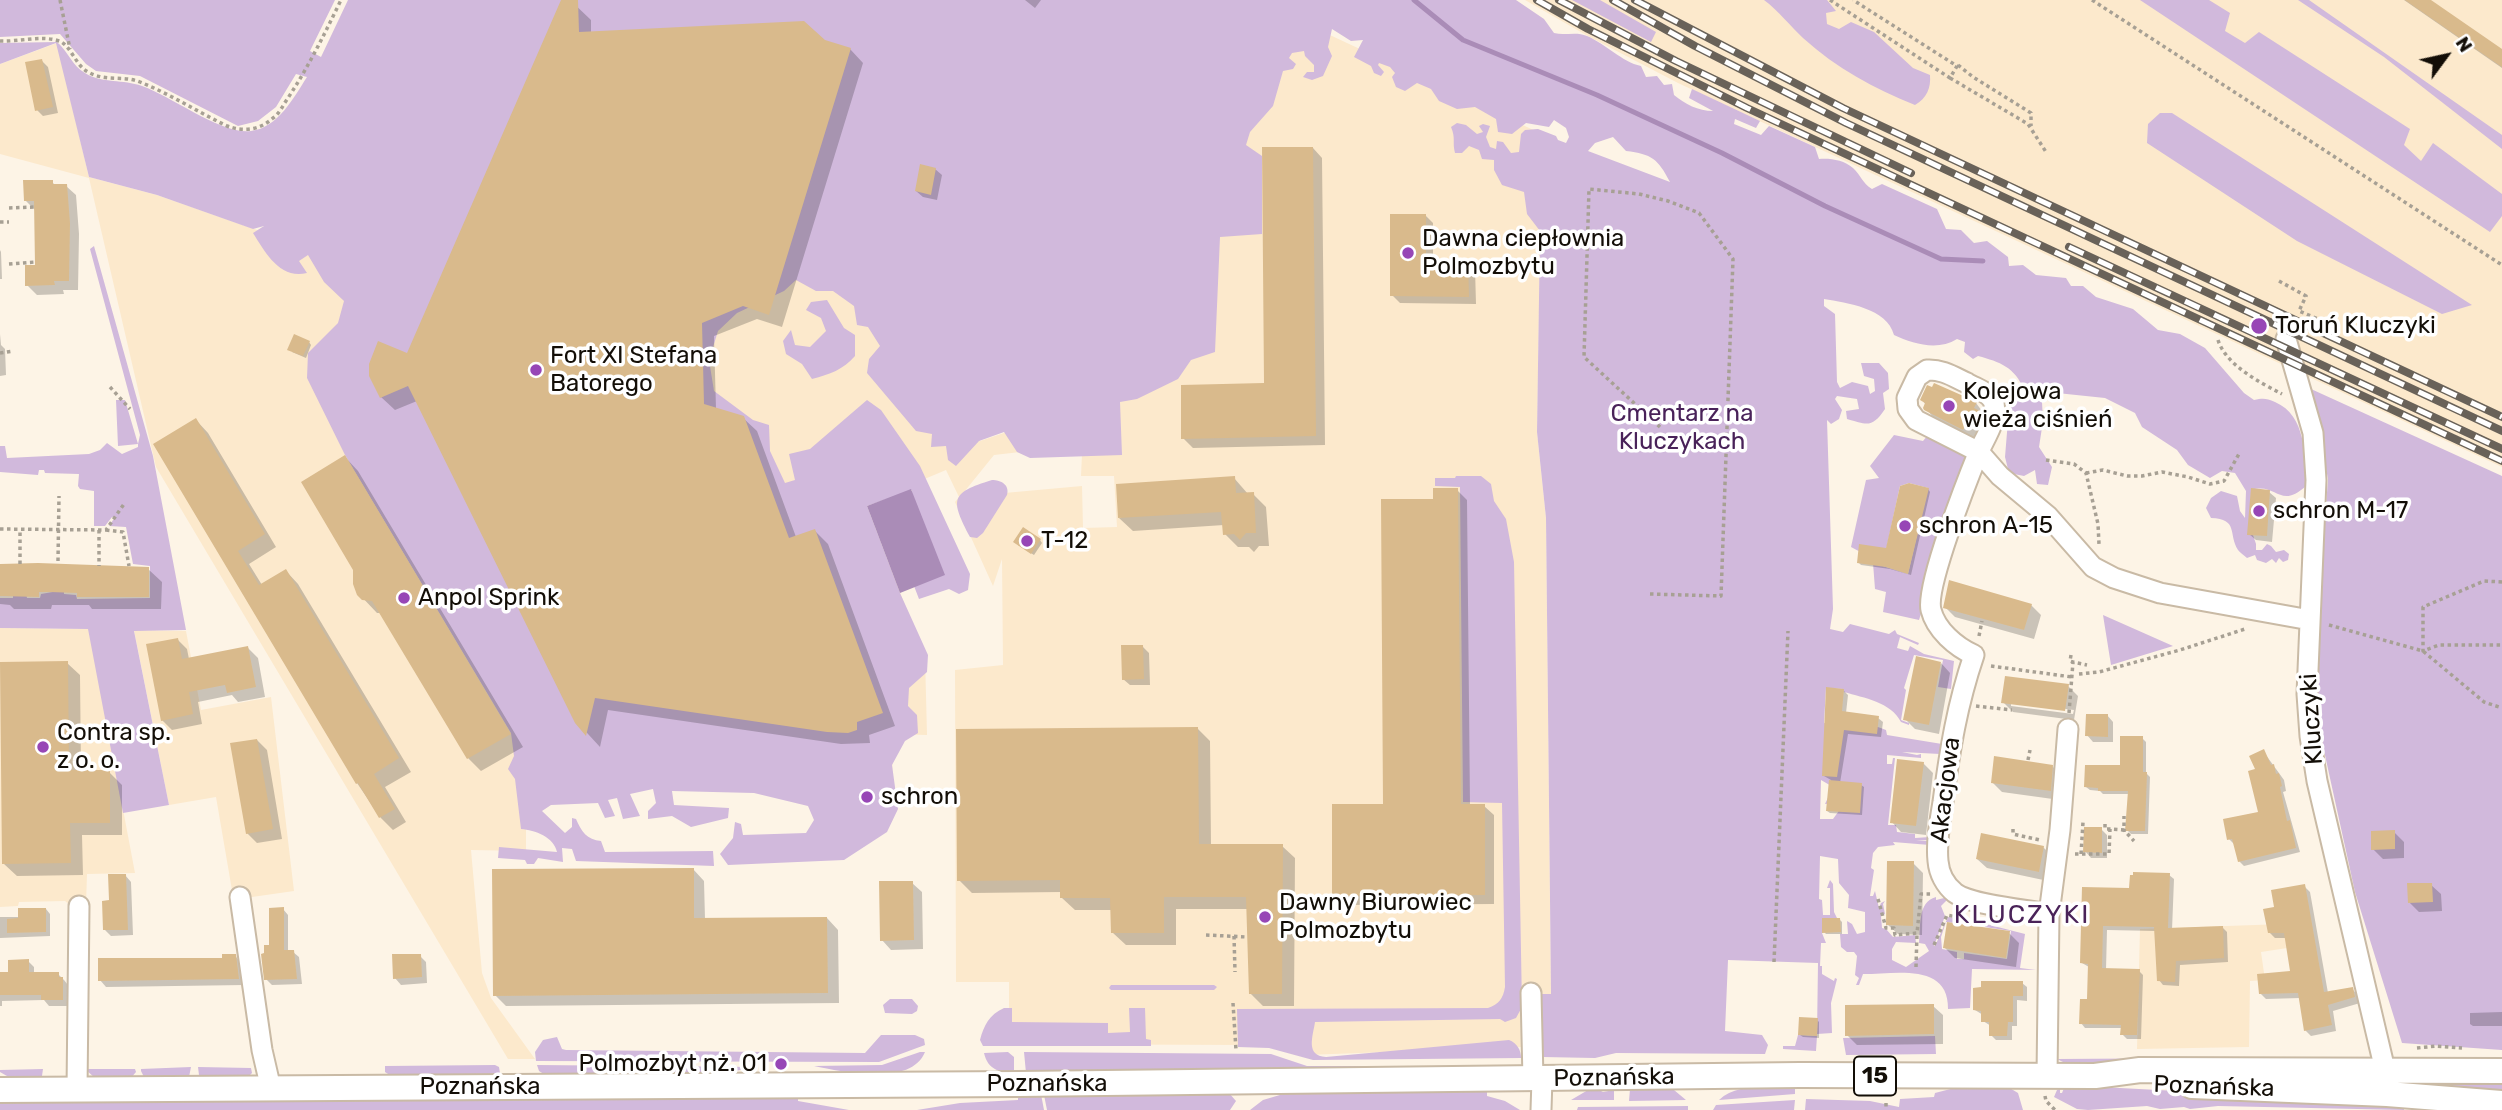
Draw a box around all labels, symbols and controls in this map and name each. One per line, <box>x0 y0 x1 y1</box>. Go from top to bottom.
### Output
north arrow <box>2411 21 2481 91</box>
text: N <box>2451 32 2477 56</box>
place label: Dawna ciepłownia Polmozbytu <box>1422 225 1624 281</box>
marker: Dawna ciepłownia Polmozbytu <box>1400 245 1416 261</box>
place label: Toruń Kluczyki <box>2275 312 2436 340</box>
marker: Toruń Kluczyki <box>2249 316 2269 336</box>
place label: Fort XI Stefana Batorego <box>550 342 717 398</box>
marker: Fort XI Stefana Batorego <box>528 362 544 378</box>
place label: Kolejowa wieża ciśnień <box>1963 378 2112 434</box>
marker: Kolejowa wieża ciśnień <box>1941 398 1957 414</box>
park label: Cmentarz na Kluczykach <box>1611 400 1753 456</box>
place label: schron M-17 <box>2273 497 2408 525</box>
marker: schron M-17 <box>2251 503 2267 519</box>
place label: schron A-15 <box>1919 512 2053 540</box>
marker: schron A-15 <box>1897 518 1913 534</box>
place label: T-12 <box>1041 527 1088 555</box>
marker: T-12 <box>1019 533 1035 549</box>
place label: Anpol Sprink <box>418 584 560 612</box>
marker: Anpol Sprink <box>396 590 412 606</box>
street label: Kluczyki <box>2294 672 2330 766</box>
place label: Contra sp. z o. o. <box>57 719 171 775</box>
street label: Akacjowa <box>1925 735 1967 845</box>
marker: Contra sp. z o. o. <box>35 739 51 755</box>
place label: schron <box>881 783 958 811</box>
marker: schron <box>859 789 875 805</box>
place label: Dawny Biurowiec Polmozbytu <box>1279 889 1472 945</box>
district label: KLUCZYKI <box>1955 899 2089 931</box>
marker: Dawny Biurowiec Polmozbytu <box>1257 909 1273 925</box>
place label: Polmozbyt nż. 01 <box>578 1050 767 1078</box>
marker: Polmozbyt nż. 01 <box>773 1056 789 1072</box>
road number: 15 <box>1854 1056 1896 1096</box>
street label: Poznańska <box>1553 1063 1675 1093</box>
street label: Poznańska <box>986 1070 1108 1098</box>
street label: Poznańska <box>2153 1070 2275 1104</box>
street label: Poznańska <box>419 1073 541 1101</box>

